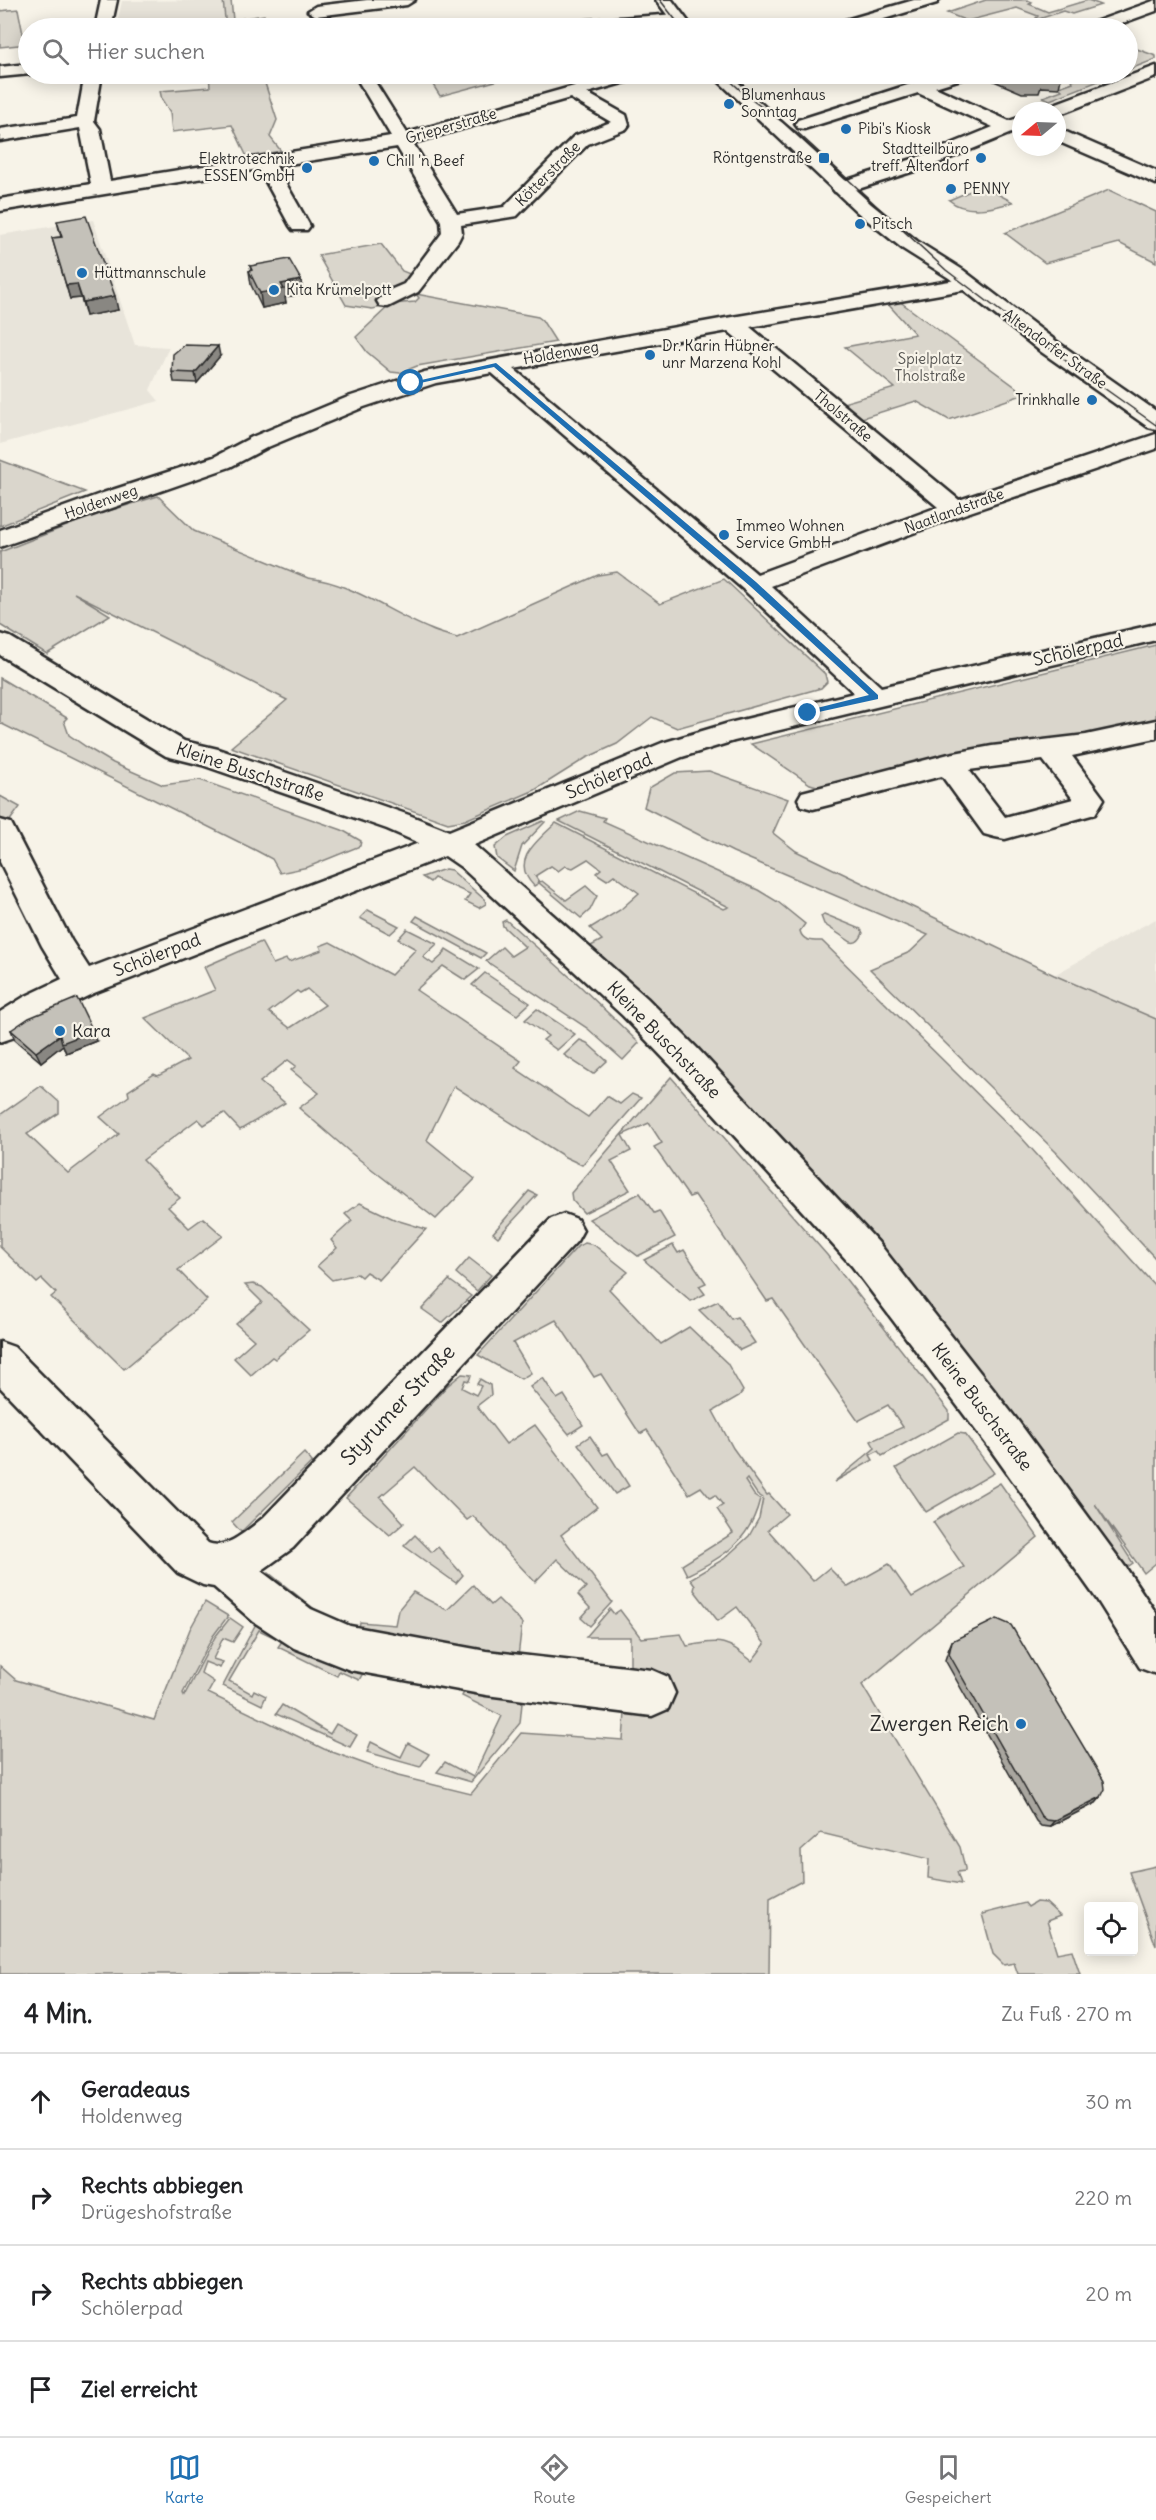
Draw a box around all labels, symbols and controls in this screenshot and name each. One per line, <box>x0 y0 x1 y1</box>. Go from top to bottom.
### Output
search box <box>18 18 1138 84</box>
icon: search <box>39 35 72 68</box>
text: Hier suchen <box>87 37 205 65</box>
place label: Blumenhaus Sonntag <box>741 85 826 121</box>
marker: Blumenhaus Sonntag <box>722 97 736 111</box>
north arrow <box>1012 102 1066 156</box>
street label: Grieperstraße <box>403 103 499 148</box>
place label: Pibi's Kiosk <box>858 119 931 138</box>
marker: Pibi's Kiosk <box>839 122 853 136</box>
street label: Kötterstraße <box>511 137 584 210</box>
place label: Stadtteilbüro treff. Altendorf <box>871 139 970 175</box>
place label: Röntgenstraße <box>713 148 812 167</box>
place label: Elektrotechnik ESSEN GmbH <box>199 149 295 185</box>
place label: Chill 'n Beef <box>386 151 465 170</box>
marker: Röntgenstraße <box>817 151 831 165</box>
marker: Stadtteilbüro treff. Altendorf <box>974 151 988 165</box>
marker: Chill 'n Beef <box>367 154 381 168</box>
marker: Elektrotechnik ESSEN GmbH <box>300 161 314 175</box>
place label: PENNY <box>963 179 1011 198</box>
marker: PENNY <box>944 182 958 196</box>
place label: Pitsch <box>872 214 913 233</box>
marker: Pitsch <box>853 217 867 231</box>
place label: Hüttmannschule <box>94 263 206 282</box>
marker: Hüttmannschule <box>75 266 89 280</box>
place label: Kita Krümelpott <box>286 280 392 299</box>
marker: Kita Krümelpott <box>267 283 281 297</box>
street label: Altendorfer Straße <box>999 304 1111 393</box>
place label: Dr. Karin Hübner unr Marzena Kohl <box>662 336 781 372</box>
street label: Holdenweg <box>522 337 600 368</box>
marker: Dr. Karin Hübner unr Marzena Kohl <box>643 348 657 362</box>
park label: Spielplatz Tholstraße <box>895 349 965 385</box>
route start <box>397 369 423 395</box>
street label: Tholstraße <box>810 386 877 446</box>
place label: Trinkhalle <box>1015 390 1080 409</box>
marker: Trinkhalle <box>1085 393 1099 407</box>
street label: Holdenweg <box>62 480 140 523</box>
street label: Naatlandstraße <box>902 484 1006 537</box>
place label: Immeo Wohnen Service GmbH <box>736 516 845 552</box>
marker: Immeo Wohnen Service GmbH <box>717 528 731 542</box>
street label: Schölerpad <box>1031 628 1126 671</box>
route end <box>794 699 820 725</box>
street label: Kleine Buschstraße <box>173 737 327 806</box>
street label: Schölerpad <box>562 747 656 804</box>
street label: Schölerpad <box>110 927 204 982</box>
street label: Kleine Buschstraße <box>602 976 726 1103</box>
place label: Kara <box>72 1019 111 1042</box>
marker: Kara <box>53 1024 67 1038</box>
street label: Styrumer Straße <box>335 1338 461 1471</box>
street label: Kleine Buschstraße <box>927 1338 1038 1475</box>
place label: Zwergen Reich <box>870 1710 1009 1737</box>
marker: Zwergen Reich <box>1014 1717 1028 1731</box>
map controls <box>1084 1902 1138 1956</box>
button: locate <box>1084 1902 1138 1956</box>
text: 4 Min. <box>24 1997 92 2030</box>
text: Zu Fuß · 270 m <box>1001 2001 1132 2026</box>
text: Geradeaus <box>81 2075 190 2103</box>
icon: ahead <box>24 2085 57 2118</box>
text: 30 m <box>1085 2089 1132 2114</box>
text: Holdenweg <box>81 2103 183 2128</box>
text: Rechts abbiegen <box>81 2171 243 2199</box>
icon: right <box>24 2181 57 2214</box>
text: 220 m <box>1075 2185 1132 2210</box>
text: Drügeshofstraße <box>81 2199 232 2224</box>
text: Rechts abbiegen <box>81 2267 243 2295</box>
icon: right <box>24 2277 57 2310</box>
text: 20 m <box>1086 2281 1132 2306</box>
text: Schölerpad <box>81 2295 183 2320</box>
icon: arrive <box>24 2373 57 2406</box>
text: Ziel erreicht <box>81 2375 198 2403</box>
tab: Karte <box>165 2451 204 2507</box>
tab: Route <box>533 2451 575 2507</box>
tab: Gespeichert <box>905 2451 991 2507</box>

